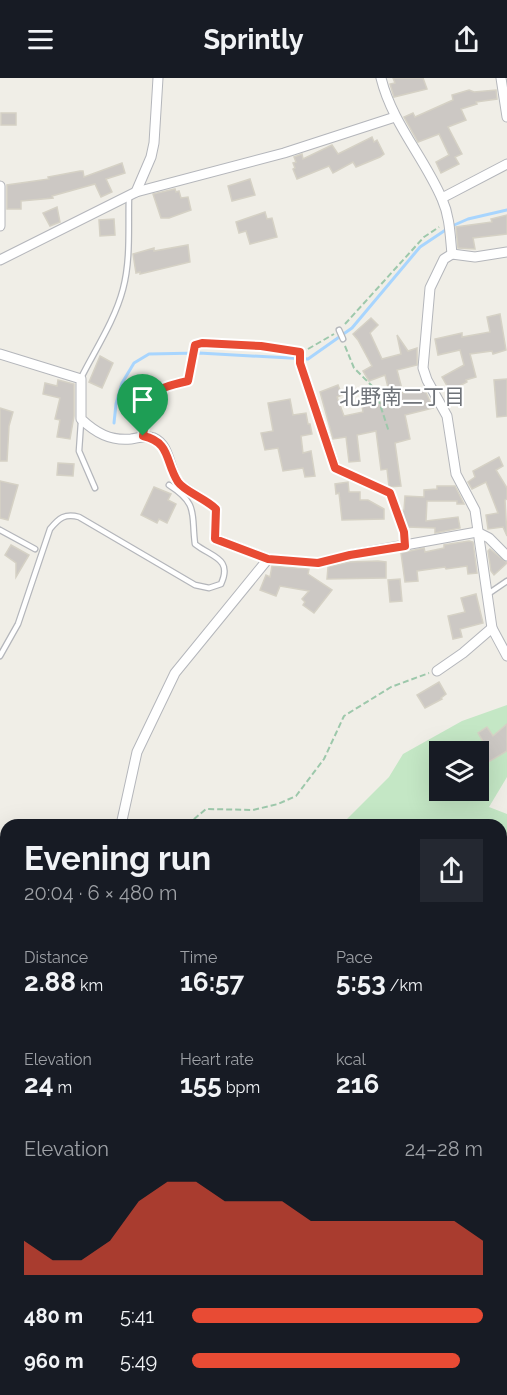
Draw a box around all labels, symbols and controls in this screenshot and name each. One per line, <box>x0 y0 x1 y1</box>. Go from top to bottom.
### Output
icon: menu <box>24 23 57 56</box>
icon: share <box>450 23 483 56</box>
text: Sprintly <box>203 24 304 55</box>
pin <box>117 374 168 436</box>
icon: arrive <box>126 383 159 416</box>
district label: 北野南二丁目 <box>339 384 465 409</box>
map controls <box>429 741 489 801</box>
button: layers <box>429 741 489 801</box>
text: Evening run <box>24 839 211 878</box>
button: share <box>420 839 483 902</box>
text: 20:04 · 6 × 480 m <box>24 881 177 905</box>
text: Distance <box>24 948 88 967</box>
text: Time <box>180 948 217 967</box>
text: Pace <box>336 948 373 967</box>
text: 2.88 <box>24 967 76 997</box>
text: 16:57 <box>180 967 244 997</box>
text: 5:53 <box>336 967 386 997</box>
text: km <box>76 976 103 995</box>
text: /km <box>386 976 423 995</box>
text: Elevation <box>24 1050 92 1069</box>
text: Heart rate <box>180 1050 254 1069</box>
text: kcal <box>336 1050 366 1069</box>
text: 24 <box>24 1069 54 1099</box>
text: 155 <box>180 1069 222 1099</box>
text: 216 <box>336 1069 379 1099</box>
text: m <box>54 1078 72 1097</box>
text: bpm <box>222 1078 260 1097</box>
text: Elevation <box>24 1137 109 1161</box>
text: 24–28 m <box>405 1137 483 1161</box>
text: 480 m <box>24 1304 83 1328</box>
text: 5:41 <box>120 1304 154 1328</box>
text: 960 m <box>24 1349 84 1373</box>
text: 5:49 <box>120 1349 157 1373</box>

